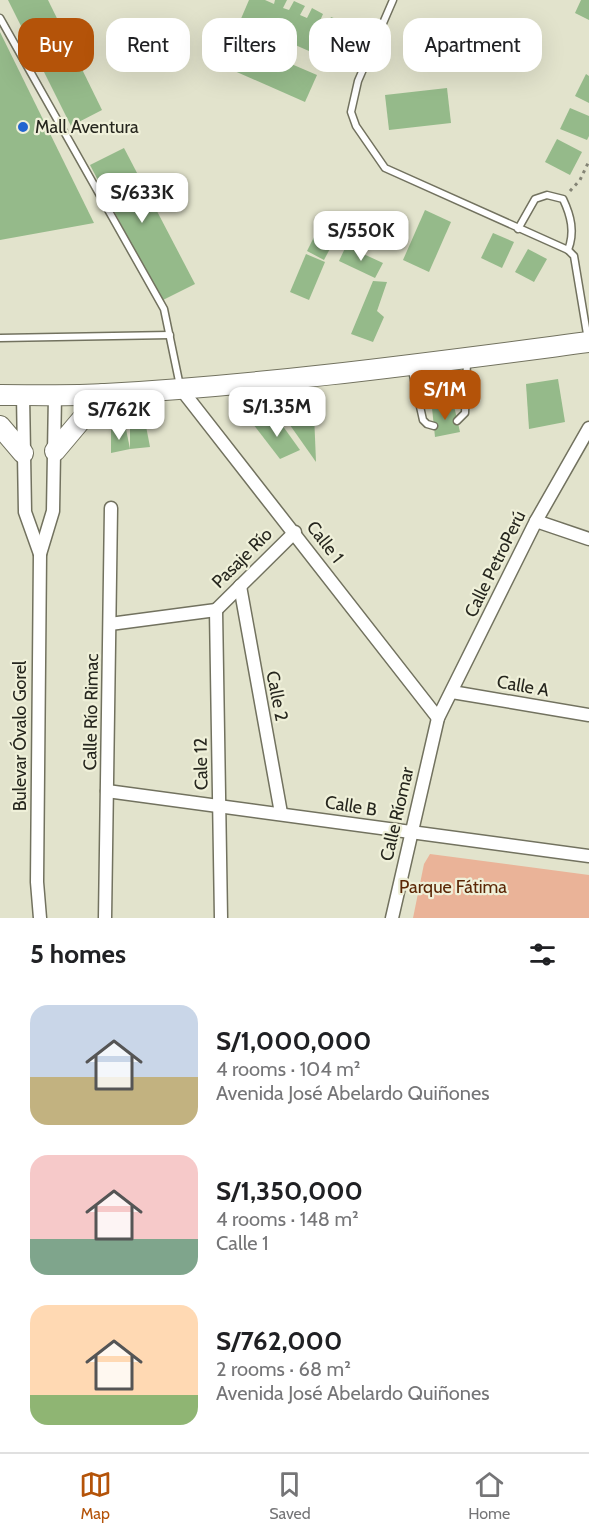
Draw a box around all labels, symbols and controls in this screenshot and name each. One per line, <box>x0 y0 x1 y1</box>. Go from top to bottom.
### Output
chip: Buy <box>18 18 94 72</box>
chip: Rent <box>106 18 190 72</box>
chip: Filters <box>202 18 297 72</box>
chip: New <box>309 18 391 72</box>
chip: Apartment <box>403 18 542 72</box>
place label: Mall Aventura <box>35 116 139 138</box>
marker: Mall Aventura <box>16 120 30 134</box>
pin: S/633K <box>93 173 191 224</box>
text: S/633K <box>110 180 174 204</box>
pin: S/550K <box>312 211 410 262</box>
text: S/550K <box>328 218 394 242</box>
pin: S/1M <box>409 370 481 421</box>
text: S/1M <box>424 377 466 401</box>
pin: S/1.35M <box>222 387 332 438</box>
pin: S/762K <box>70 390 168 441</box>
text: S/1.35M <box>243 394 311 418</box>
text: S/762K <box>88 397 150 421</box>
street label: Calle PetroPerú <box>460 507 530 621</box>
street label: Calle 1 <box>302 517 348 567</box>
street label: Pasaje Río <box>207 523 277 593</box>
street label: Calle Río Rimac <box>79 653 103 771</box>
street label: Bulevar Óvalo Gorel <box>9 660 31 811</box>
street label: Calle 2 <box>261 669 293 723</box>
street label: Calle A <box>495 671 551 701</box>
street label: Cale 12 <box>190 738 212 790</box>
street label: Calle Ríomar <box>375 764 419 863</box>
street label: Calle B <box>324 791 379 821</box>
park label: Parque Fátima <box>399 876 507 898</box>
text: 5 homes <box>30 938 126 970</box>
icon: filters <box>526 938 559 971</box>
text: S/1,000,000 <box>216 1025 371 1057</box>
icon: home <box>78 1029 150 1101</box>
text: 4 rooms · 104 m² <box>216 1057 360 1081</box>
text: Avenida José Abelardo Quiñones <box>216 1081 490 1105</box>
text: S/1,350,000 <box>216 1175 363 1207</box>
icon: home <box>78 1179 150 1251</box>
text: 4 rooms · 148 m² <box>216 1207 359 1231</box>
text: Calle 1 <box>216 1231 269 1255</box>
text: S/762,000 <box>216 1325 342 1357</box>
icon: home <box>78 1329 150 1401</box>
text: 2 rooms · 68 m² <box>216 1357 351 1381</box>
text: Avenida José Abelardo Quiñones <box>216 1381 490 1405</box>
tab: Map <box>79 1468 112 1523</box>
tab: Saved <box>269 1468 311 1523</box>
tab: Home <box>468 1468 510 1523</box>

